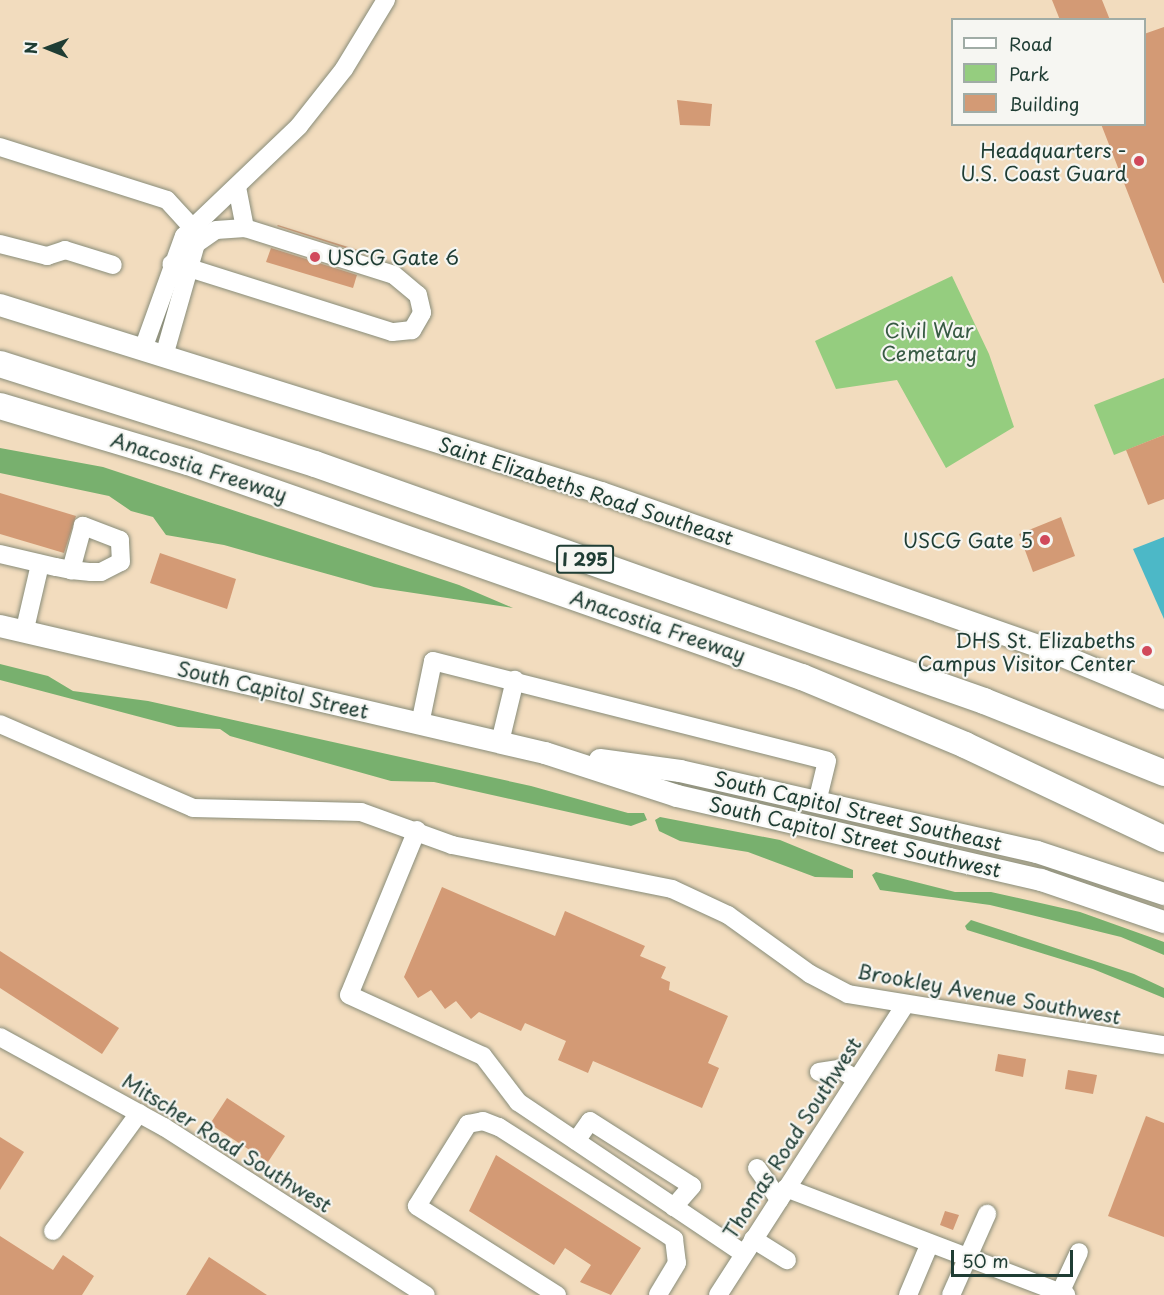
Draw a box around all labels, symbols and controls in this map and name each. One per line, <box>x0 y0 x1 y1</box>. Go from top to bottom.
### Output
north arrow <box>18 18 78 78</box>
legend <box>951 18 1146 126</box>
text: Road <box>1009 30 1053 57</box>
text: N <box>18 41 42 54</box>
text: Park <box>1009 60 1049 87</box>
text: Building <box>1009 90 1079 117</box>
place label: Headquarters - U.S. Coast Guard <box>959 138 1127 185</box>
marker: Headquarters - U.S. Coast Guard <box>1132 154 1146 168</box>
place label: USCG Gate 6 <box>327 245 460 269</box>
marker: USCG Gate 6 <box>308 250 322 264</box>
park label: Civil War Cemetary <box>881 318 977 365</box>
street label: Anacostia Freeway <box>107 427 291 507</box>
street label: Saint Elizabeths Road Southeast <box>435 432 737 550</box>
place label: USCG Gate 5 <box>901 528 1033 552</box>
marker: USCG Gate 5 <box>1038 533 1052 547</box>
road number: I 295 <box>555 544 615 574</box>
street label: Anacostia Freeway <box>567 585 749 667</box>
place label: DHS St. Elizabeths Campus Visitor Center <box>916 628 1135 675</box>
marker: DHS St. Elizabeths Campus Visitor Center <box>1140 644 1154 658</box>
street label: South Capitol Street <box>174 656 372 724</box>
street label: South Capitol Street Southeast <box>710 766 1006 856</box>
street label: South Capitol Street Southwest <box>705 791 1005 883</box>
street label: Brookley Avenue Southwest <box>855 959 1123 1029</box>
street label: Thomas Road Southwest <box>718 1032 866 1244</box>
street label: Mitscher Road Southwest <box>117 1068 337 1218</box>
scale bar <box>954 1238 1076 1276</box>
text: 50 m <box>962 1247 1009 1274</box>

